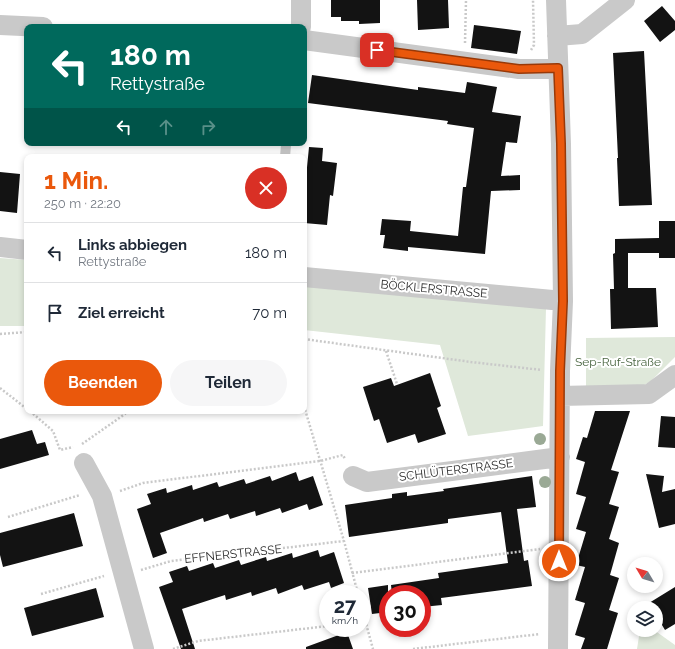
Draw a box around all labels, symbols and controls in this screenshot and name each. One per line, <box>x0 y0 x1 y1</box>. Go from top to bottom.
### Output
pin <box>360 33 394 67</box>
text: 180 m <box>110 39 191 72</box>
icon: arrive <box>366 39 388 61</box>
icon: left <box>44 40 96 92</box>
text: Rettystraße <box>110 73 205 94</box>
icon: left <box>113 116 135 138</box>
icon: ahead <box>155 116 177 138</box>
icon: right <box>197 116 219 138</box>
text: 1 Min. <box>44 166 108 195</box>
button: close <box>245 167 287 209</box>
text: 250 m · 22:20 <box>44 196 121 211</box>
text: Links abbiegen <box>78 236 187 254</box>
icon: left <box>44 242 66 264</box>
text: 180 m <box>245 244 287 262</box>
text: Rettystraße <box>78 254 146 269</box>
street label: BÖCKLERSTRASSE <box>380 277 488 301</box>
icon: arrive <box>44 302 66 324</box>
text: Ziel erreicht <box>78 304 165 322</box>
text: 70 m <box>252 304 287 322</box>
park label: Sep-Ruf-Straße <box>575 355 661 369</box>
button: Beenden <box>44 360 162 406</box>
button: Teilen <box>170 360 287 406</box>
street label: SCHLÜTERSTRASSE <box>398 456 514 484</box>
position arrow <box>538 540 580 582</box>
street label: EFFNERSTRASSE <box>183 542 283 566</box>
north arrow <box>627 557 663 593</box>
map controls <box>627 557 663 637</box>
speed limit sign: 30 <box>379 585 431 637</box>
text: 27 <box>334 594 356 618</box>
button: layers <box>627 601 663 637</box>
text: km/h <box>332 615 358 626</box>

